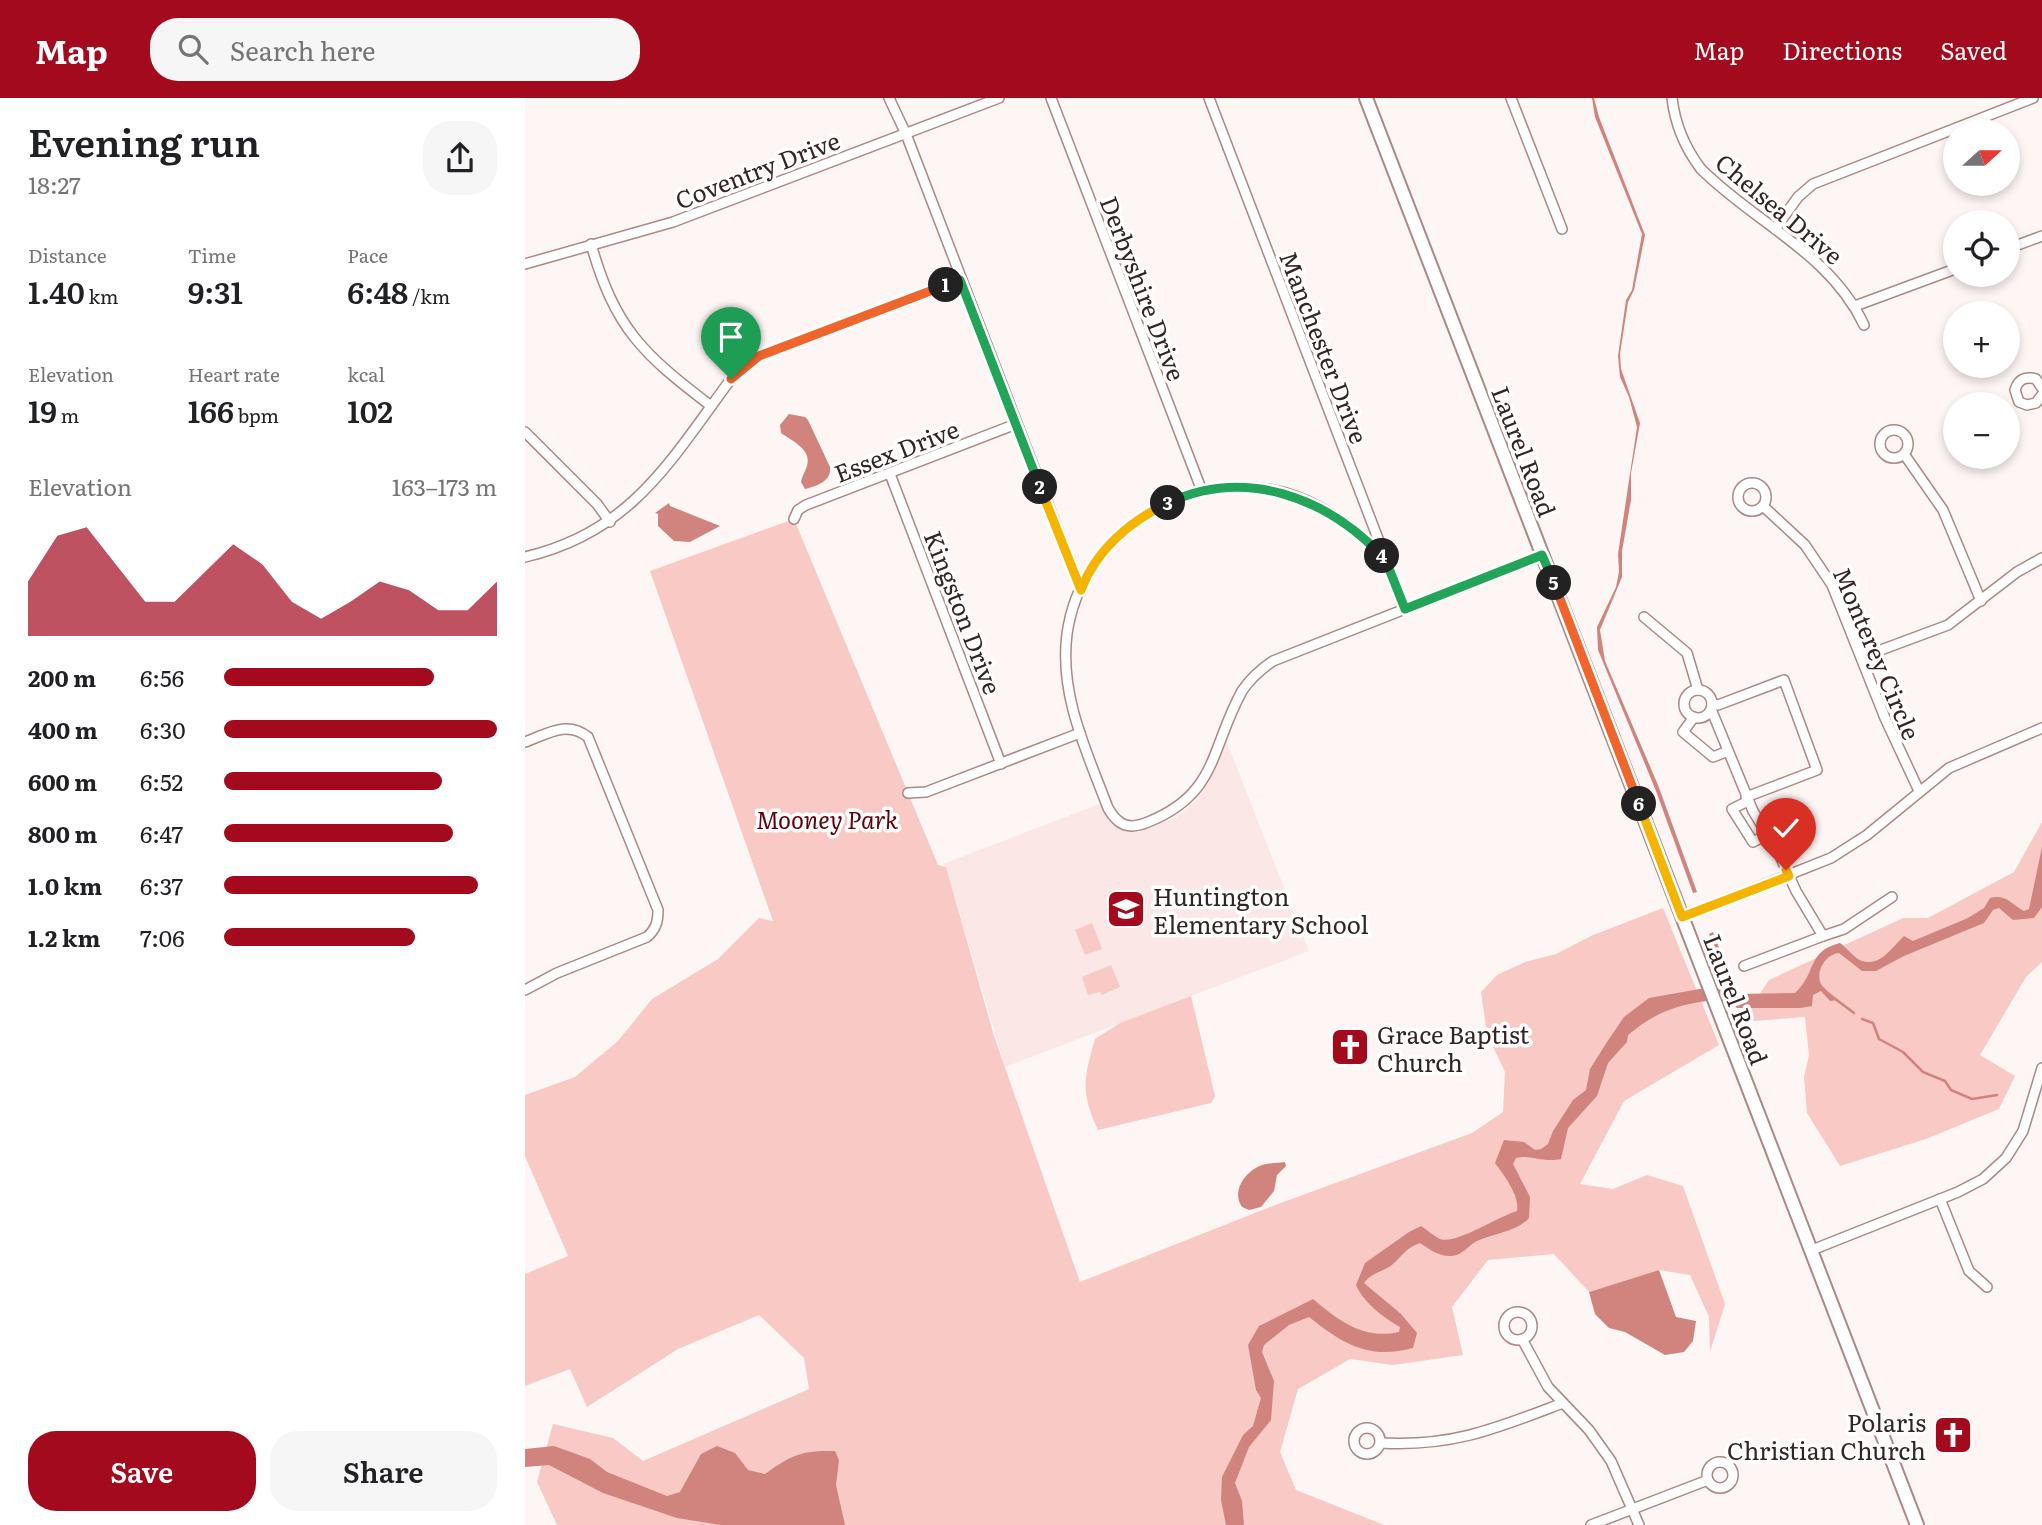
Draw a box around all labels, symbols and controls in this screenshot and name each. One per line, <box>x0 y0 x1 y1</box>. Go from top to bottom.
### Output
search box <box>150 18 640 81</box>
text: Map <box>35 25 108 74</box>
icon: search <box>174 30 212 68</box>
text: Search here <box>230 30 376 69</box>
text: Map <box>1693 32 1744 67</box>
text: Directions <box>1782 32 1902 67</box>
text: Saved <box>1940 32 2007 67</box>
text: Evening run <box>28 112 260 169</box>
north arrow <box>1943 119 2019 196</box>
map controls <box>1943 119 2020 469</box>
button: share <box>423 121 497 195</box>
street label: Coventry Drive <box>670 122 844 216</box>
street label: Chelsea Drive <box>1709 144 1851 272</box>
text: 18:27 <box>28 167 81 201</box>
street label: Derbyshire Drive <box>1093 191 1195 385</box>
button: locate <box>1943 210 2020 287</box>
text: Distance <box>28 241 107 269</box>
text: Time <box>188 241 236 269</box>
text: Pace <box>347 241 388 269</box>
street label: Manchester Drive <box>1272 246 1378 448</box>
pin: 1 <box>929 268 963 302</box>
text: 1.40 <box>28 269 85 313</box>
text: 9:31 <box>188 269 243 313</box>
text: 6:48 <box>347 269 408 313</box>
text: 1 <box>942 270 949 298</box>
text: km <box>85 282 118 310</box>
text: /km <box>408 282 450 310</box>
button: + <box>1943 301 2020 378</box>
pin <box>701 307 761 379</box>
icon: arrive <box>712 318 750 356</box>
text: Elevation <box>28 360 114 388</box>
text: Heart rate <box>188 360 280 388</box>
text: kcal <box>347 360 385 388</box>
street label: Laurel Road <box>1484 381 1566 522</box>
text: 19 <box>28 388 57 432</box>
text: 166 <box>188 388 234 432</box>
text: 102 <box>347 388 393 432</box>
button: − <box>1943 392 2020 469</box>
text: m <box>57 401 79 429</box>
text: bpm <box>234 401 279 429</box>
street label: Essex Drive <box>829 410 963 490</box>
text: Elevation <box>28 469 132 503</box>
text: 163–173 m <box>392 469 497 503</box>
pin: 2 <box>1023 470 1057 504</box>
text: 2 <box>1034 472 1045 500</box>
pin: 3 <box>1151 486 1185 520</box>
text: 3 <box>1162 488 1173 516</box>
street label: Kingston Drive <box>917 525 1011 699</box>
pin: 4 <box>1365 538 1399 574</box>
text: 4 <box>1376 541 1387 569</box>
street label: Monterey Circle <box>1826 561 1930 745</box>
pin: 5 <box>1537 566 1571 601</box>
text: 5 <box>1548 568 1559 596</box>
text: 200 m <box>28 660 96 694</box>
text: 6:56 <box>140 660 184 694</box>
text: 400 m <box>28 712 98 746</box>
text: 6:30 <box>140 712 186 746</box>
text: 600 m <box>28 764 97 798</box>
text: 6:52 <box>140 764 183 798</box>
pin: 6 <box>1621 786 1657 822</box>
text: 6 <box>1633 789 1644 817</box>
pin <box>1756 798 1816 870</box>
park label: Mooney Park <box>756 801 899 836</box>
icon: check <box>1767 809 1805 847</box>
text: 800 m <box>28 816 97 850</box>
text: 6:47 <box>140 816 183 850</box>
text: 1.0 km <box>28 868 102 902</box>
text: 6:37 <box>140 868 183 902</box>
place label: Huntington Elementary School <box>1153 878 1369 941</box>
school or university icon: Huntington Elementary School <box>1105 888 1147 930</box>
text: 1.2 km <box>28 920 100 954</box>
text: 7:06 <box>140 920 185 954</box>
street label: Laurel Road <box>1696 929 1778 1070</box>
place label: Grace Baptist Church <box>1377 1016 1530 1079</box>
church icon: Grace Baptist Church <box>1329 1026 1371 1068</box>
place label: Polaris Christian Church <box>1727 1404 1926 1467</box>
church icon: Polaris Christian Church <box>1932 1414 1974 1456</box>
button: Save <box>28 1431 256 1511</box>
button: Share <box>270 1431 497 1511</box>

